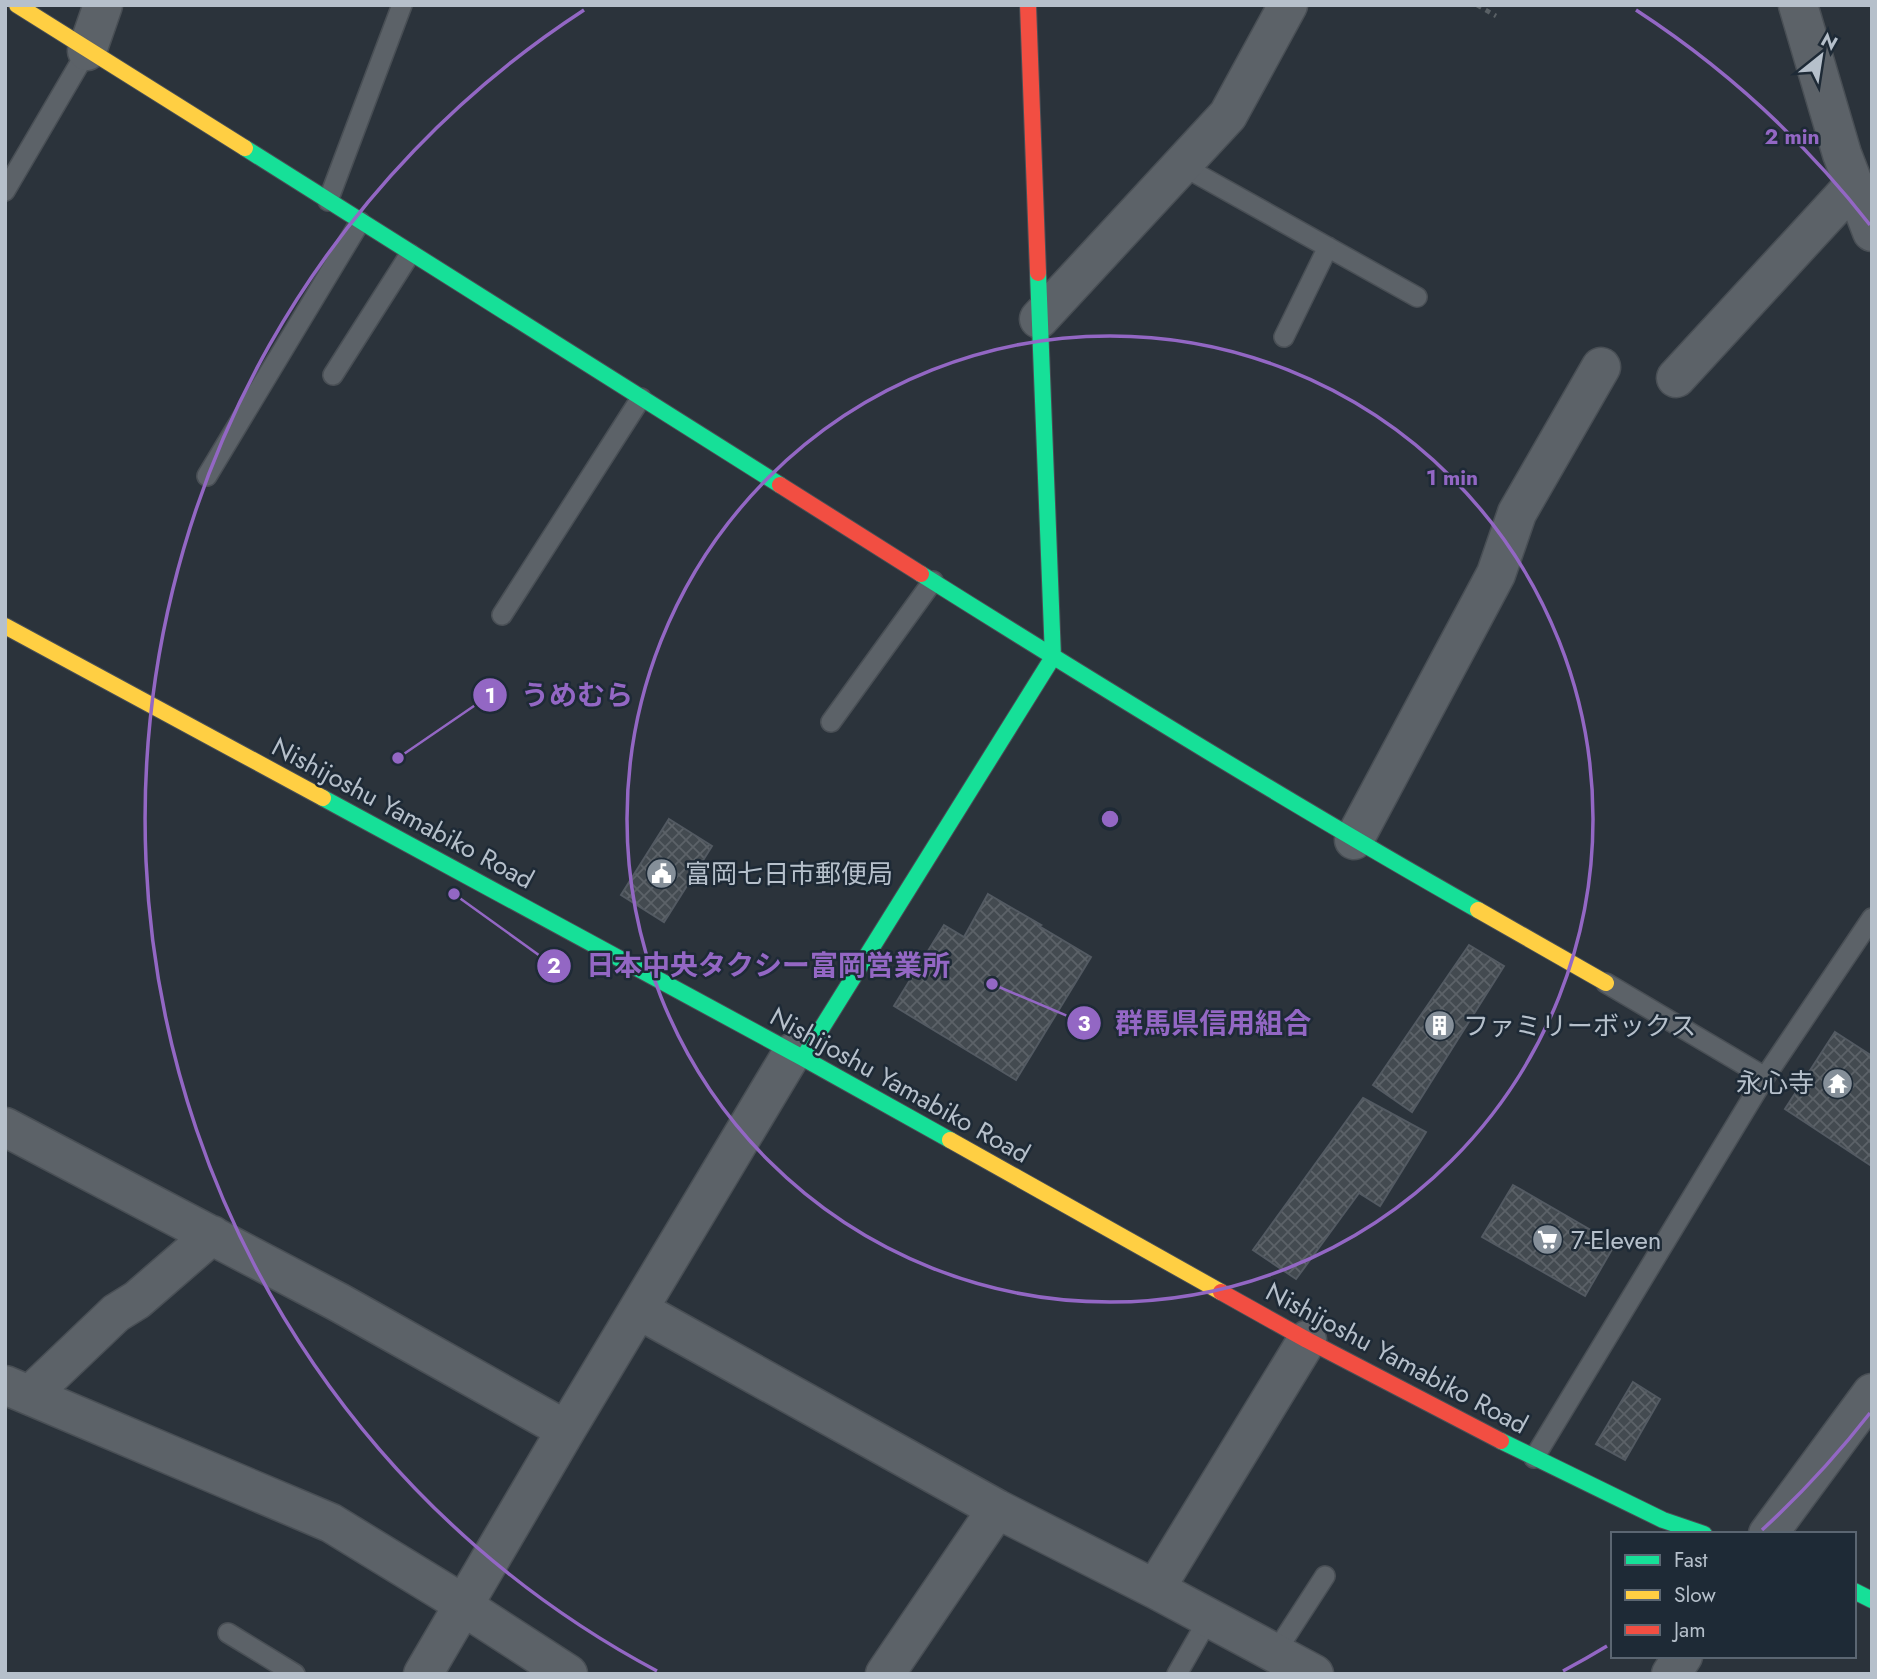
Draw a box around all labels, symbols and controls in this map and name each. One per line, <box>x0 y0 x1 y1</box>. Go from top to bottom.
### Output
north arrow <box>1786 21 1856 91</box>
text: N <box>1816 26 1843 57</box>
text: 2 min <box>1764 122 1820 152</box>
text: 1 min <box>1426 463 1478 493</box>
callout: うめむら <box>472 671 647 720</box>
text: うめむら <box>521 675 633 716</box>
text: 1 <box>485 681 495 711</box>
street label: Nishijoshu Yamabiko Road <box>265 728 541 898</box>
centre of rings <box>1098 807 1122 831</box>
place label: 富岡七日市郵便局 <box>685 855 893 893</box>
public building icon: 富岡七日市郵便局 <box>645 857 679 891</box>
callout: 日本中央タクシー富岡営業所 <box>537 941 964 990</box>
text: 日本中央タクシー富岡営業所 <box>586 945 950 986</box>
text: 2 <box>547 951 561 981</box>
street label: Nishijoshu Yamabiko Road <box>763 998 1037 1172</box>
callout: 群馬県信用組合 <box>1066 999 1325 1048</box>
text: 群馬県信用組合 <box>1115 1003 1311 1044</box>
place label: ファミリーボックス <box>1463 1007 1696 1045</box>
text: 3 <box>1077 1009 1091 1039</box>
building icon: ファミリーボックス <box>1423 1009 1457 1043</box>
place label: 永心寺 <box>1736 1064 1814 1102</box>
temple icon: 永心寺 <box>1820 1066 1854 1100</box>
place label: 7-Eleven <box>1571 1221 1661 1259</box>
supermarket icon: 7-Eleven <box>1531 1223 1565 1257</box>
street label: Nishijoshu Yamabiko Road <box>1259 1273 1535 1443</box>
legend <box>1611 1532 1856 1658</box>
text: Fast <box>1674 1545 1707 1575</box>
text: Slow <box>1674 1580 1716 1610</box>
text: Jam <box>1671 1615 1706 1645</box>

